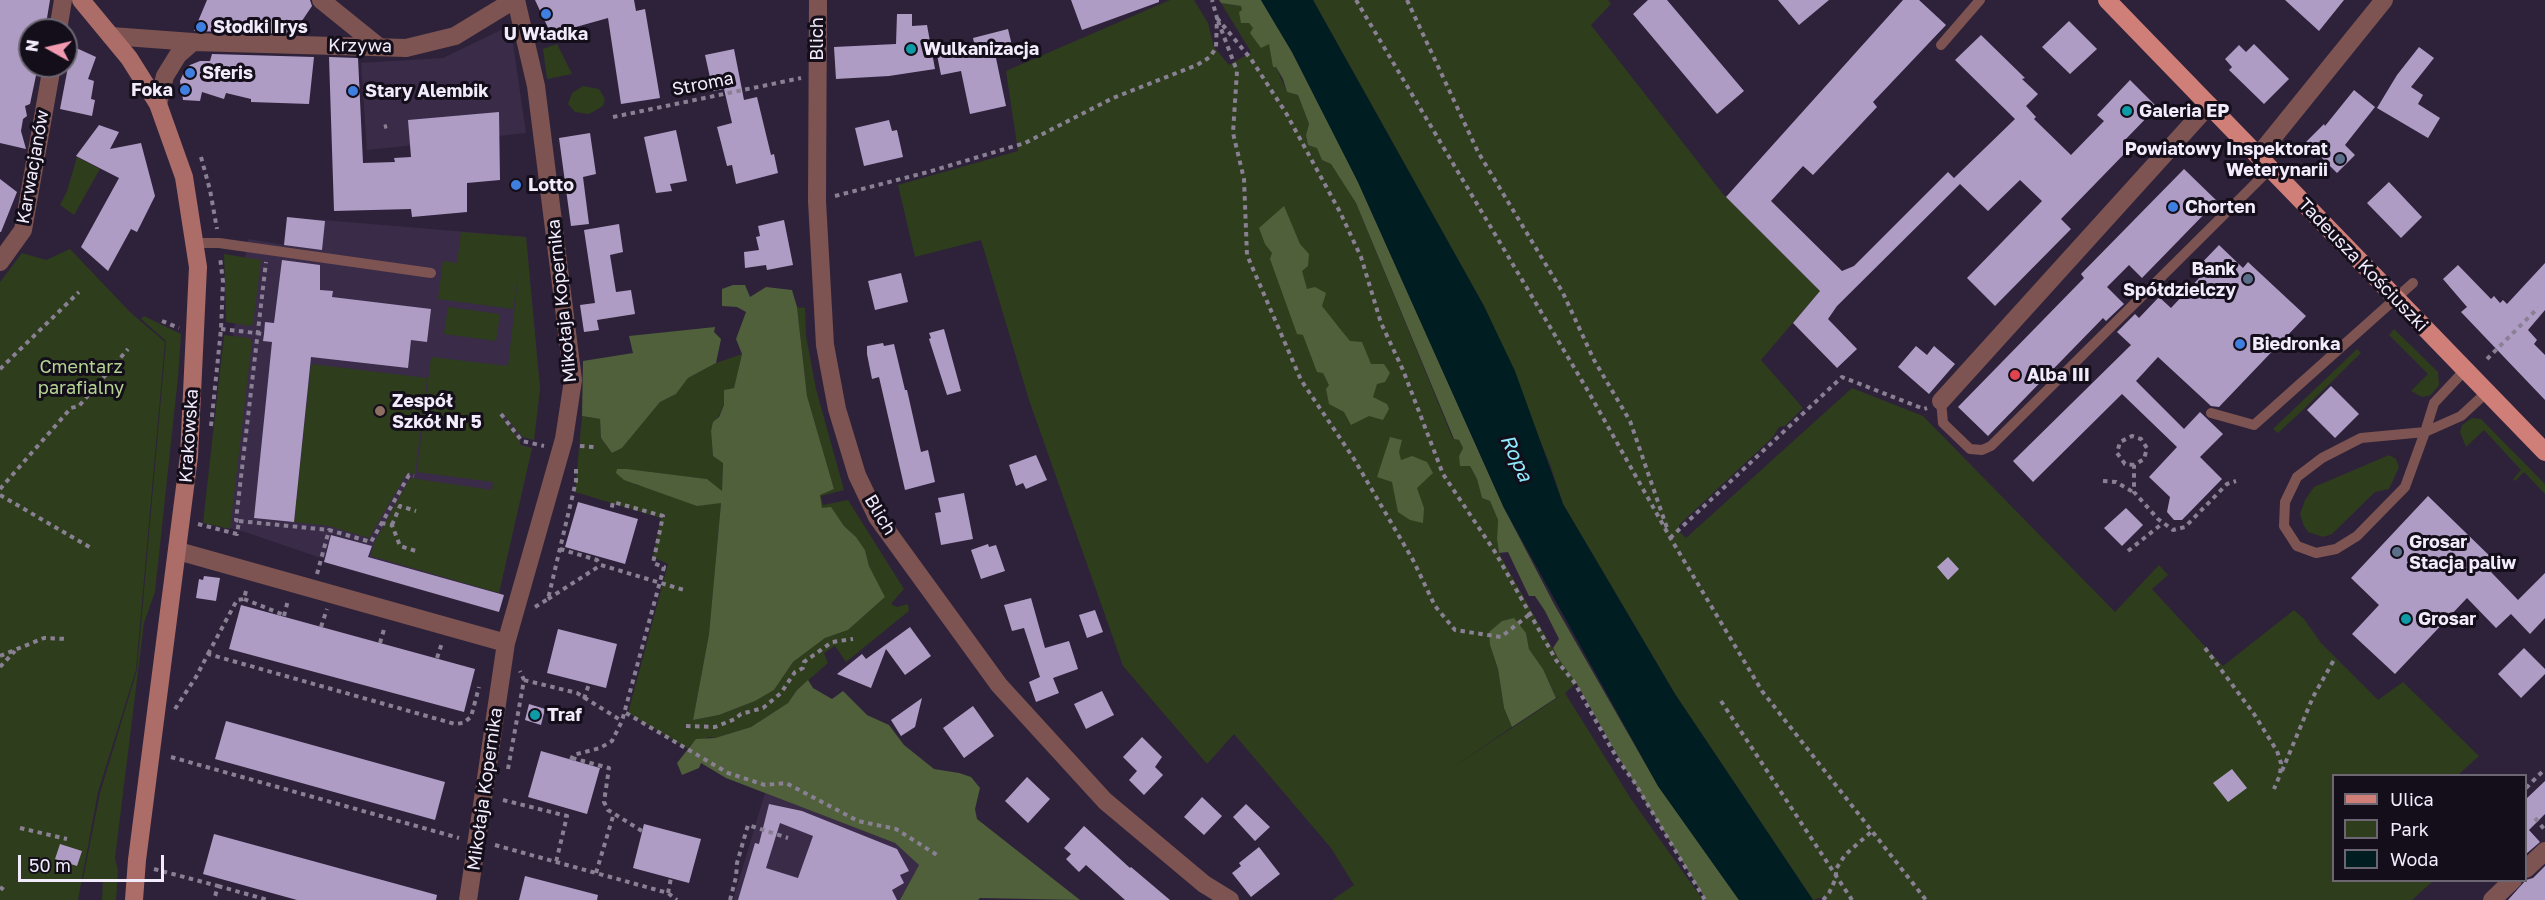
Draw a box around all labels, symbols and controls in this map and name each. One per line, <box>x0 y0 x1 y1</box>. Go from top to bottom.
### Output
marker: U Władka <box>539 7 553 21</box>
place label: Słodki Irys <box>213 16 308 38</box>
street label: Blich <box>806 17 828 61</box>
north arrow <box>18 18 78 78</box>
marker: Słodki Irys <box>194 20 208 34</box>
place label: U Władka <box>504 23 588 45</box>
street label: Krzywa <box>328 35 392 57</box>
text: N <box>21 38 43 53</box>
place label: Wulkanizacja <box>923 38 1039 60</box>
marker: Wulkanizacja <box>904 42 918 56</box>
place label: Sferis <box>202 62 253 84</box>
marker: Sferis <box>183 66 197 80</box>
street label: Stroma <box>670 67 736 101</box>
place label: Foka <box>131 79 173 101</box>
place label: Stary Alembik <box>365 80 489 102</box>
marker: Foka <box>178 83 192 97</box>
marker: Stary Alembik <box>346 84 360 98</box>
place label: Galeria EP <box>2139 100 2229 122</box>
marker: Galeria EP <box>2120 104 2134 118</box>
street label: Karwacjanów <box>12 108 54 226</box>
place label: Powiatowy Inspektorat Weterynarii <box>2125 138 2328 180</box>
marker: Powiatowy Inspektorat Weterynarii <box>2333 152 2347 166</box>
place label: Lotto <box>528 174 574 196</box>
marker: Lotto <box>509 178 523 192</box>
street label: Tadeusza Kościuszki <box>2294 194 2432 336</box>
place label: Chorten <box>2185 196 2256 218</box>
marker: Chorten <box>2166 200 2180 214</box>
street label: Mikołaja Kopernika <box>543 218 581 384</box>
place label: Bank Spółdzielczy <box>2123 258 2236 300</box>
marker: Bank Spółdzielczy <box>2241 272 2255 286</box>
place label: Biedronka <box>2252 333 2340 355</box>
marker: Biedronka <box>2233 337 2247 351</box>
park label: Cmentarz parafialny <box>38 356 124 398</box>
place label: Alba III <box>2027 364 2090 386</box>
marker: Alba III <box>2008 368 2022 382</box>
street label: Krakowska <box>175 388 203 484</box>
place label: Zespół Szkół Nr 5 <box>392 390 482 432</box>
marker: Zespół Szkół Nr 5 <box>373 404 387 418</box>
water label: Ropa <box>1495 431 1537 485</box>
street label: Blich <box>860 491 900 539</box>
place label: Grosar Stacja paliw <box>2409 531 2516 574</box>
marker: Grosar Stacja paliw <box>2390 545 2404 559</box>
place label: Grosar <box>2418 608 2476 630</box>
marker: Grosar <box>2399 612 2413 626</box>
place label: Traf <box>547 704 582 726</box>
street label: Mikołaja Kopernika <box>463 706 507 872</box>
marker: Traf <box>528 708 542 722</box>
legend <box>2332 774 2527 882</box>
text: Ulica <box>2390 788 2434 810</box>
text: Park <box>2390 818 2429 840</box>
scale bar <box>21 843 166 881</box>
text: Woda <box>2390 848 2439 870</box>
text: 50 m <box>29 854 71 876</box>

